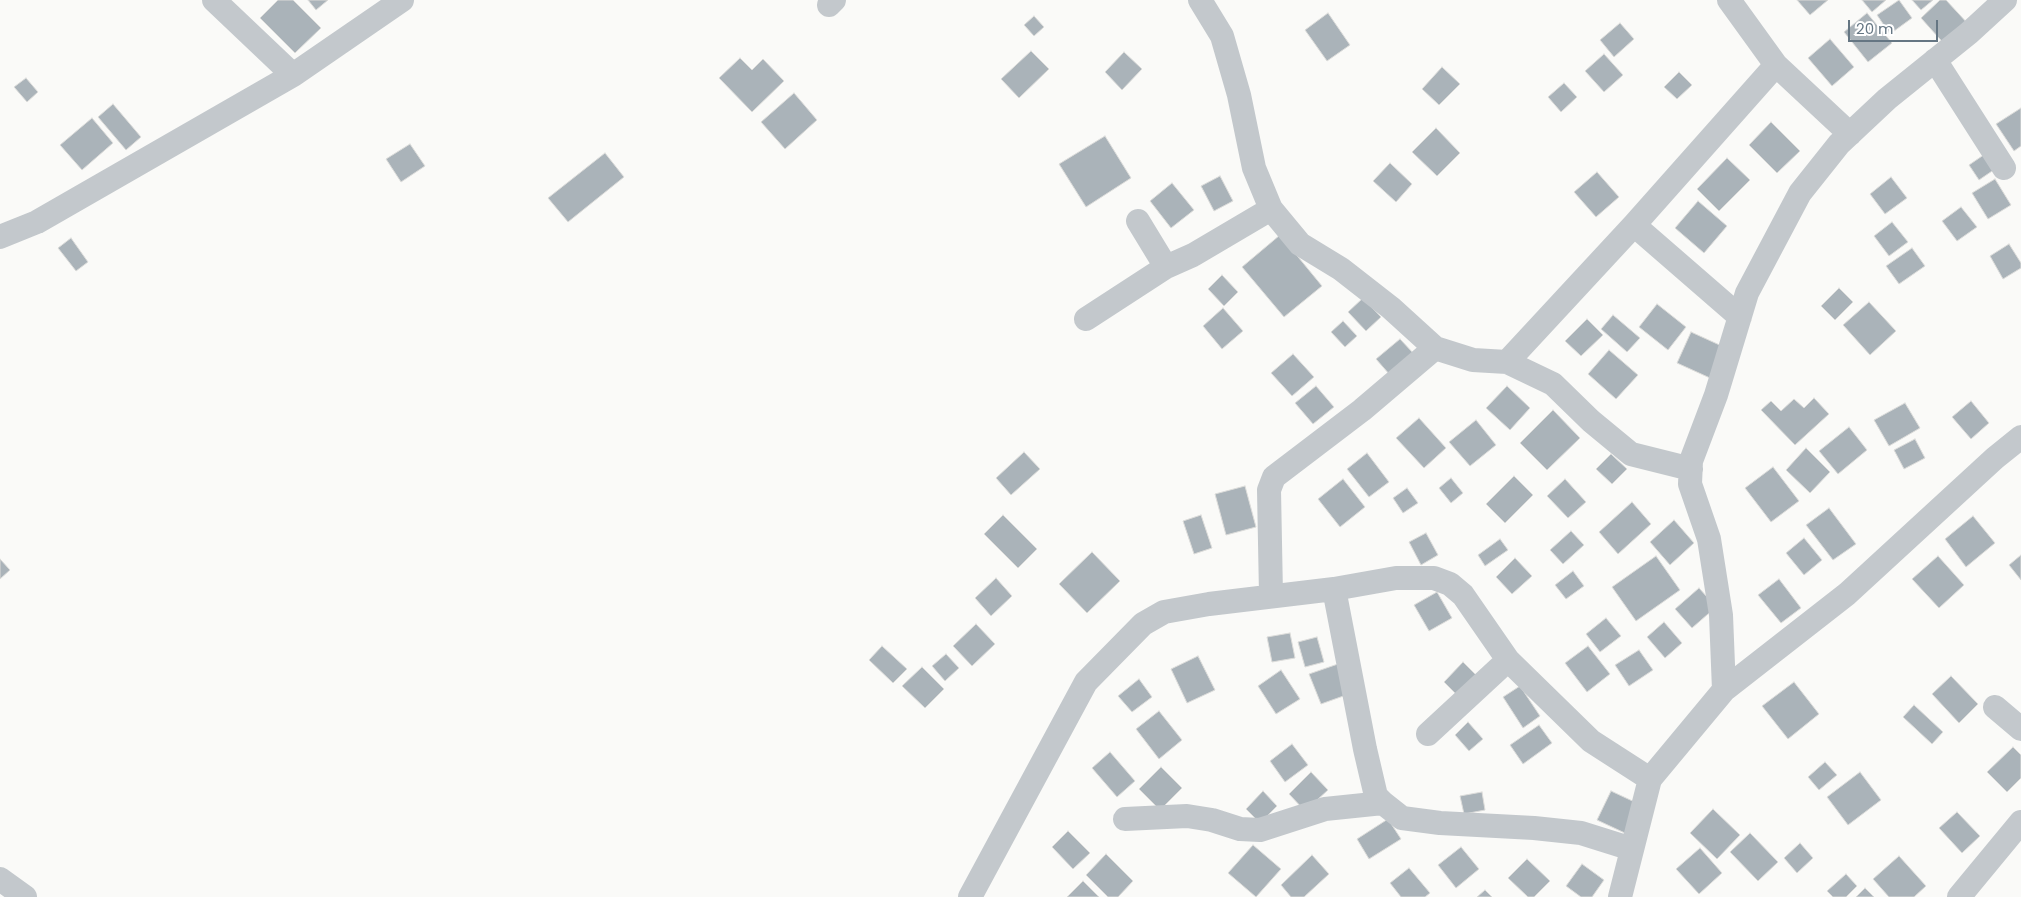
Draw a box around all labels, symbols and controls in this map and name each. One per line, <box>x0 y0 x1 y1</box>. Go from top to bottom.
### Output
scale bar <box>1851 10 1941 42</box>
text: 20 m <box>1856 18 1894 39</box>

